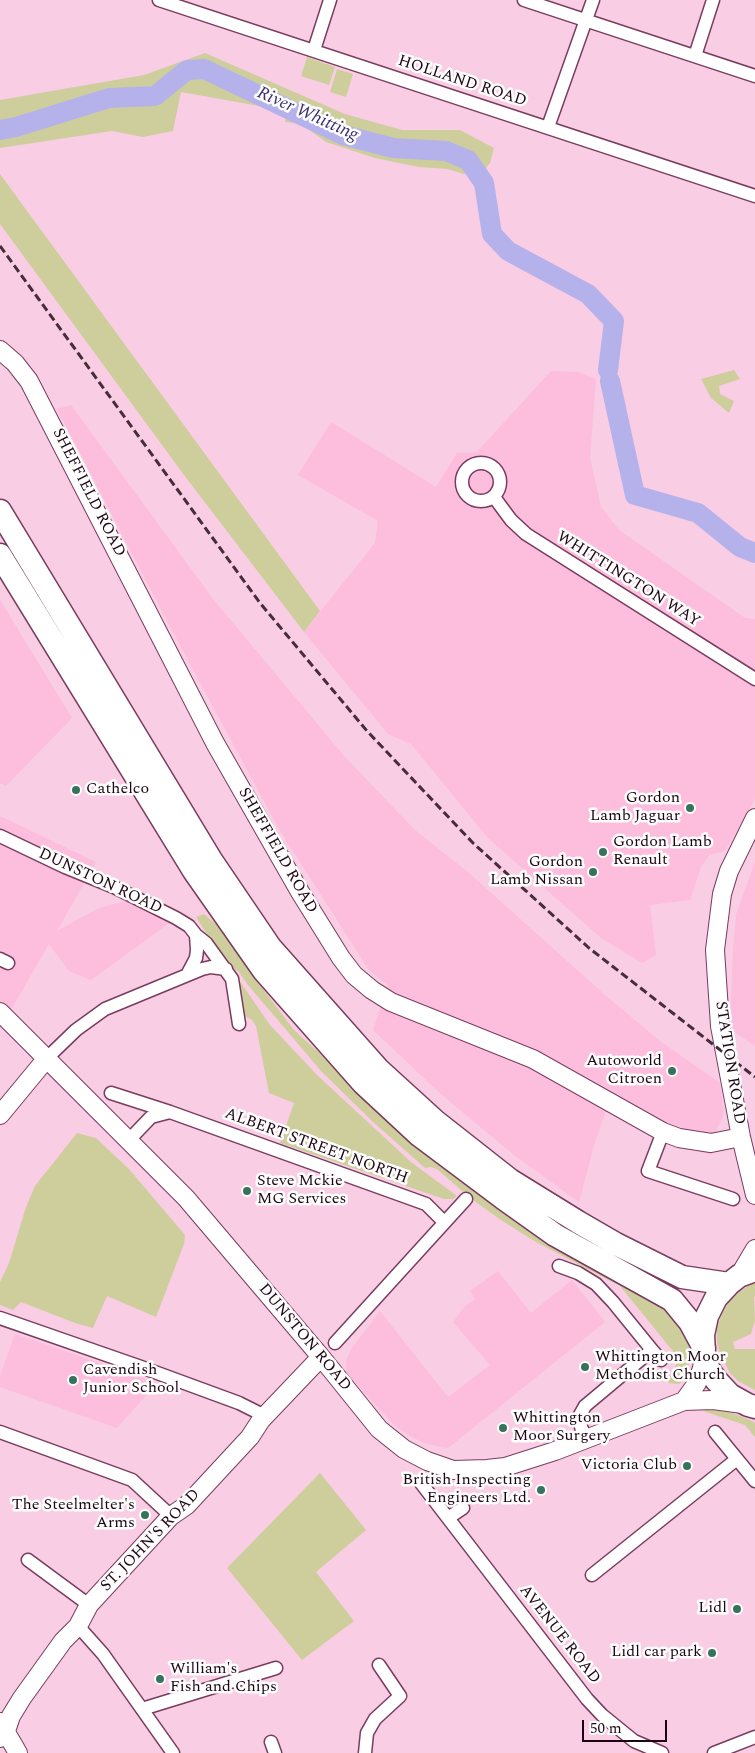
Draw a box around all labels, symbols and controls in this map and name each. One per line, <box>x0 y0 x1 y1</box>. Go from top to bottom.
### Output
street label: HOLLAND ROAD <box>395 52 529 112</box>
water label: River Whitting <box>253 83 361 147</box>
street label: SHEFFIELD ROAD <box>47 425 129 561</box>
street label: WHITTINGTON WAY <box>553 528 703 632</box>
place label: Cathelco <box>86 780 149 800</box>
marker: Cathelco <box>70 784 82 796</box>
street label: SHEFFIELD ROAD <box>233 785 321 917</box>
place label: Gordon Lamb Jaguar <box>590 789 680 827</box>
marker: Gordon Lamb Jaguar <box>684 802 696 814</box>
place label: Gordon Lamb Renault <box>613 833 712 871</box>
street label: DUNSTON ROAD <box>35 845 165 919</box>
marker: Gordon Lamb Renault <box>597 846 609 858</box>
place label: Gordon Lamb Nissan <box>490 853 583 891</box>
marker: Gordon Lamb Nissan <box>587 866 599 878</box>
street label: STATION ROAD <box>710 1000 748 1126</box>
place label: Autoworld Citroen <box>586 1052 662 1090</box>
marker: Autoworld Citroen <box>666 1065 678 1077</box>
street label: ALBERT STREET NORTH <box>222 1105 410 1189</box>
place label: Steve Mckie MG Services <box>257 1172 346 1210</box>
marker: Steve Mckie MG Services <box>241 1185 253 1197</box>
street label: DUNSTON ROAD <box>253 1280 355 1396</box>
place label: Whittington Moor Methodist Church <box>595 1348 726 1386</box>
place label: Cavendish Junior School <box>83 1361 179 1399</box>
marker: Whittington Moor Methodist Church <box>579 1361 591 1373</box>
marker: Cavendish Junior School <box>67 1374 79 1386</box>
place label: Whittington Moor Surgery <box>513 1409 610 1447</box>
marker: Whittington Moor Surgery <box>497 1422 509 1434</box>
place label: Victoria Club <box>581 1456 677 1476</box>
marker: Victoria Club <box>681 1460 693 1472</box>
place label: British Inspecting Engineers Ltd. <box>403 1471 531 1509</box>
marker: British Inspecting Engineers Ltd. <box>535 1484 547 1496</box>
street label: ST. JOHN'S ROAD <box>97 1486 205 1596</box>
place label: The Steelmelter's Arms <box>12 1496 135 1534</box>
marker: The Steelmelter's Arms <box>139 1509 151 1521</box>
street label: AVENUE ROAD <box>514 1582 604 1688</box>
place label: Lidl <box>698 1599 727 1619</box>
marker: Lidl <box>731 1603 743 1615</box>
place label: Lidl car park <box>611 1643 702 1663</box>
marker: Lidl car park <box>706 1647 718 1659</box>
place label: William's Fish and Chips <box>170 1660 277 1698</box>
marker: William's Fish and Chips <box>154 1673 166 1685</box>
scale bar <box>585 1710 670 1742</box>
text: 50 m <box>590 1717 622 1740</box>

